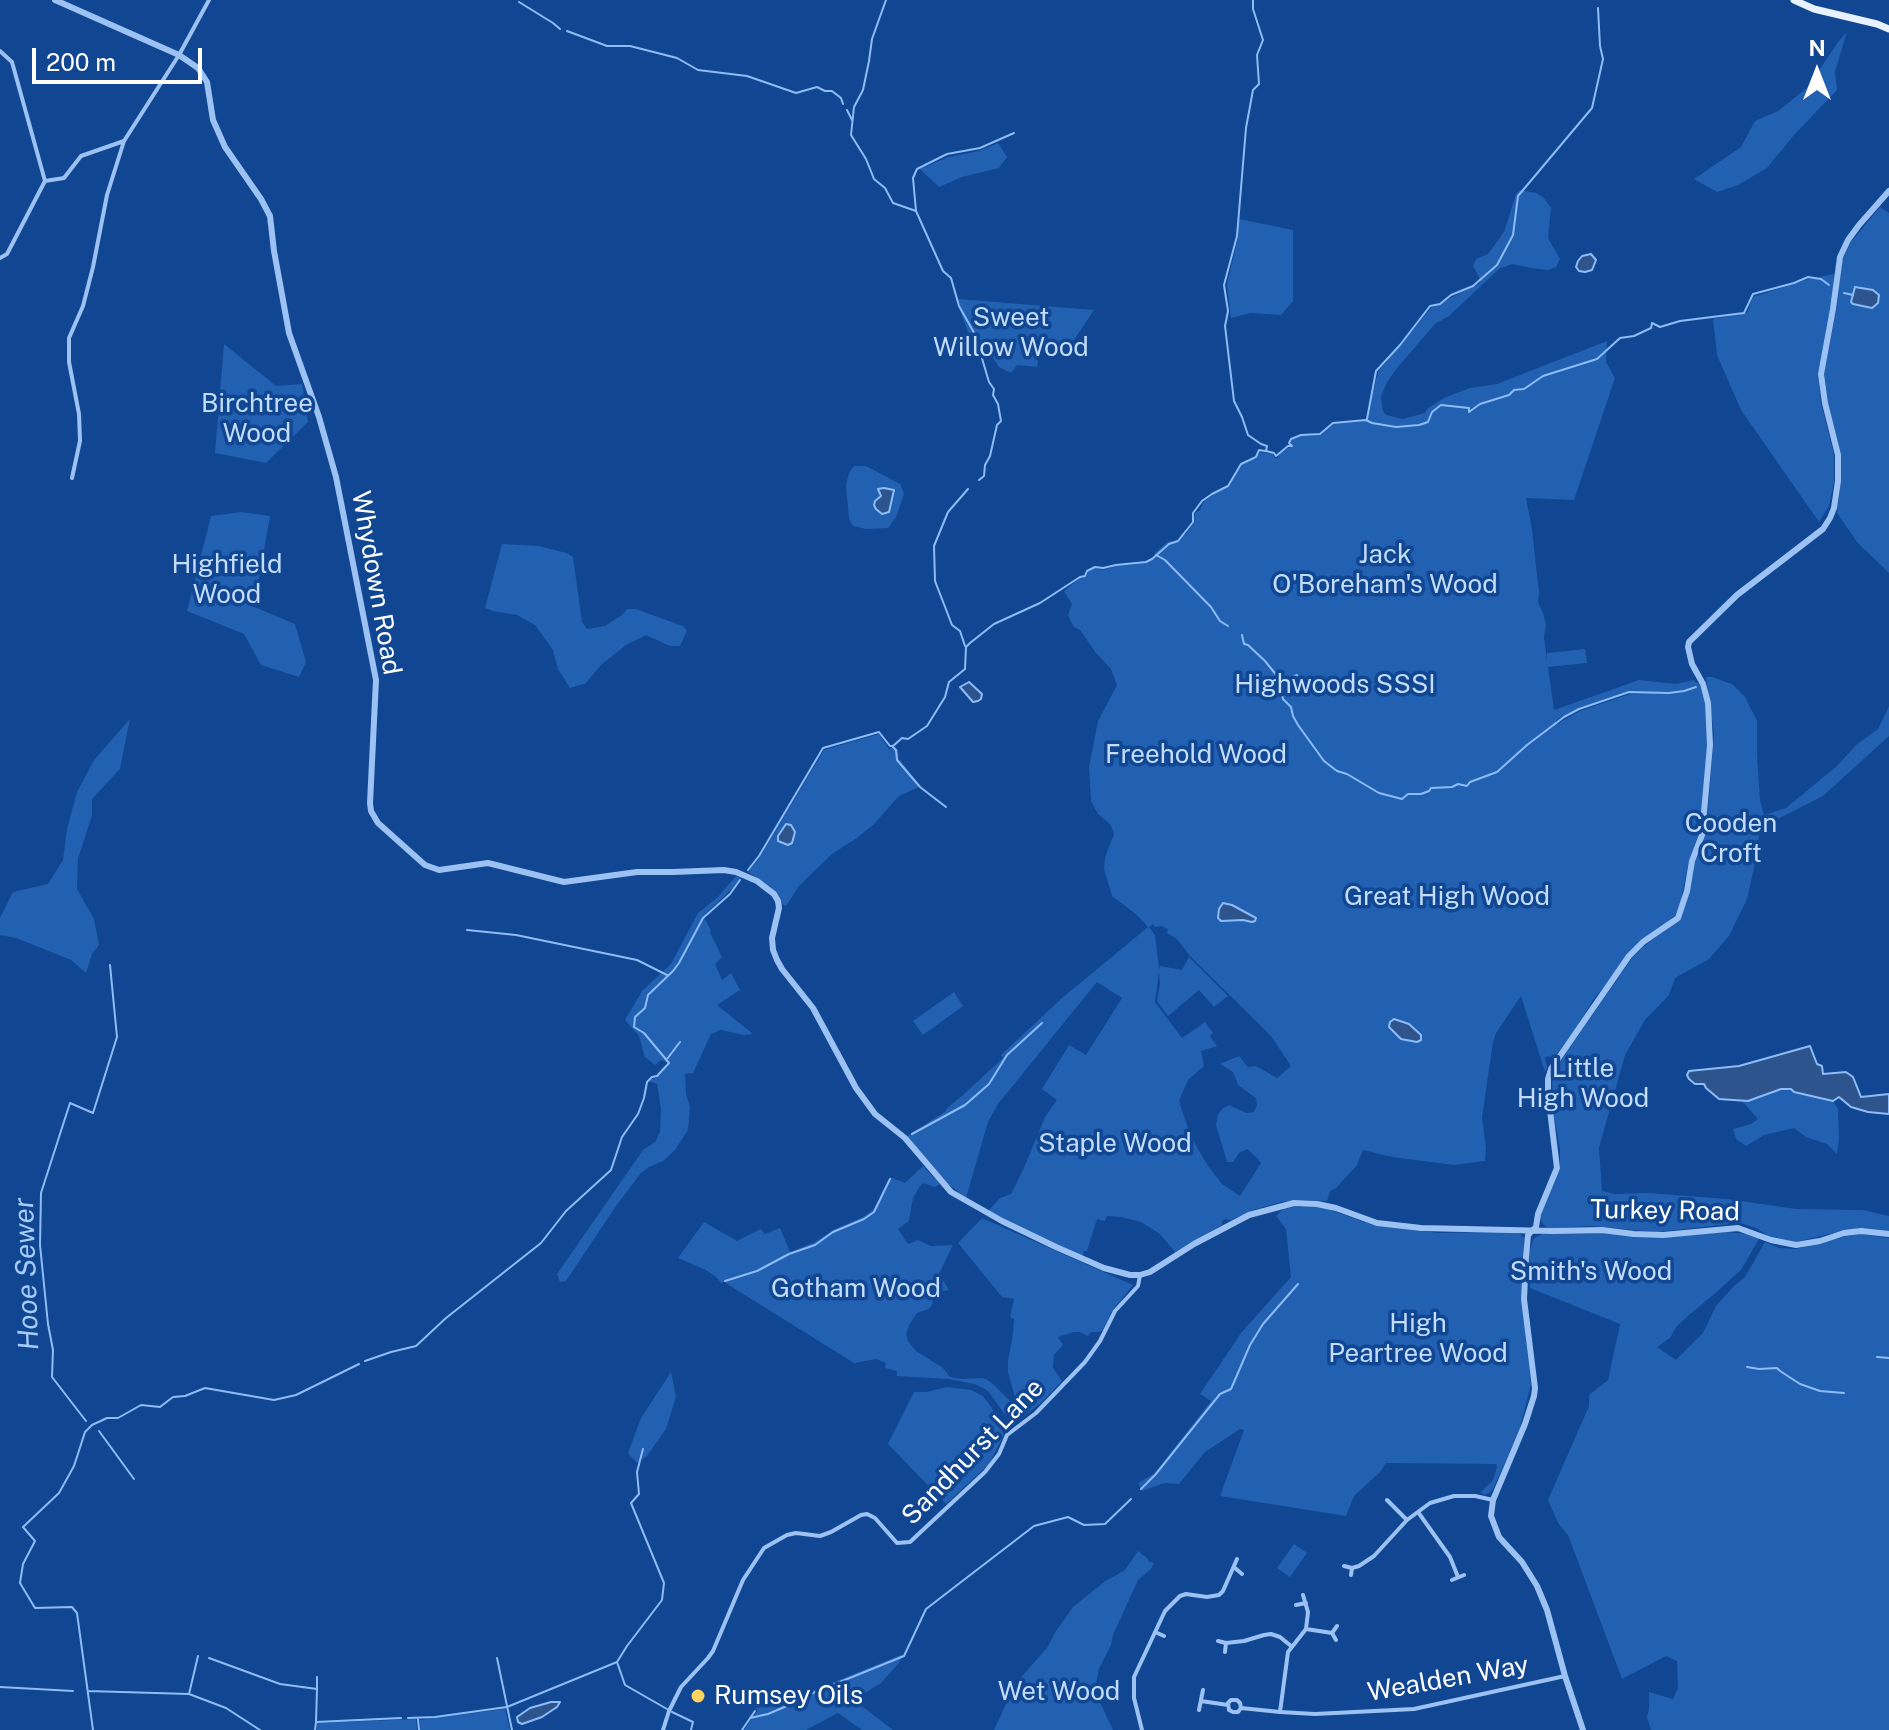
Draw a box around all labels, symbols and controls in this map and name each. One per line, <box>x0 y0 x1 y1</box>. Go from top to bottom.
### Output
scale bar <box>36 32 206 82</box>
north arrow <box>1777 32 1857 112</box>
text: N <box>1808 35 1826 61</box>
text: 200 m <box>46 48 116 76</box>
park label: Sweet Willow Wood <box>933 302 1089 364</box>
park label: Birchtree Wood <box>201 388 313 450</box>
street label: Whydown Road <box>344 489 408 677</box>
park label: Jack O'Boreham's Wood <box>1272 539 1498 600</box>
park label: Highfield Wood <box>171 549 283 610</box>
park label: Highwoods SSSI <box>1234 669 1436 701</box>
park label: Freehold Wood <box>1105 739 1287 771</box>
park label: Cooden Croft <box>1685 808 1777 870</box>
park label: Great High Wood <box>1344 881 1550 913</box>
park label: Little High Wood <box>1517 1053 1649 1114</box>
park label: Staple Wood <box>1038 1128 1192 1160</box>
street label: Turkey Road <box>1590 1194 1740 1228</box>
water label: Hooe Sewer <box>8 1197 46 1351</box>
park label: Smith's Wood <box>1510 1256 1672 1288</box>
park label: Gotham Wood <box>771 1273 941 1305</box>
park label: High Peartree Wood <box>1328 1308 1508 1370</box>
street label: Sandhurst Lane <box>896 1373 1050 1531</box>
street label: Wealden Way <box>1365 1649 1531 1709</box>
park label: Wet Wood <box>998 1676 1120 1708</box>
place label: Rumsey Oils <box>714 1680 863 1712</box>
marker: Rumsey Oils <box>689 1687 707 1705</box>

